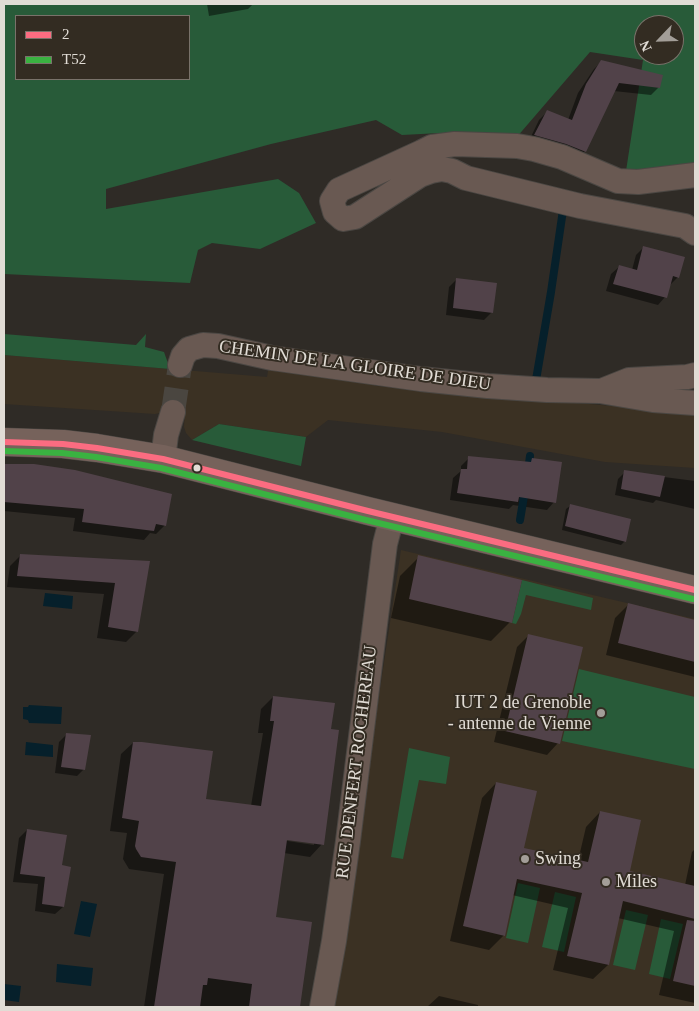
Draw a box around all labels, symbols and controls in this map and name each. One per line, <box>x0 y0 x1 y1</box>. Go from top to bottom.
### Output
legend <box>15 15 190 80</box>
north arrow <box>634 15 684 65</box>
text: 2 <box>62 26 70 42</box>
text: N <box>637 38 655 54</box>
text: T52 <box>62 51 86 67</box>
street label: CHEMIN DE LA GLOIRE DE DIEU <box>218 336 492 396</box>
unlabelled marker <box>192 463 202 473</box>
street label: RUE DENFERT ROCHEREAU <box>332 644 382 880</box>
place label: IUT 2 de Grenoble - antenne de Vienne <box>448 692 591 734</box>
marker: IUT 2 de Grenoble - antenne de Vienne <box>595 707 607 719</box>
place label: Swing <box>535 848 581 870</box>
marker: Swing <box>519 853 531 865</box>
place label: Miles <box>616 871 657 893</box>
marker: Miles <box>600 876 612 888</box>

